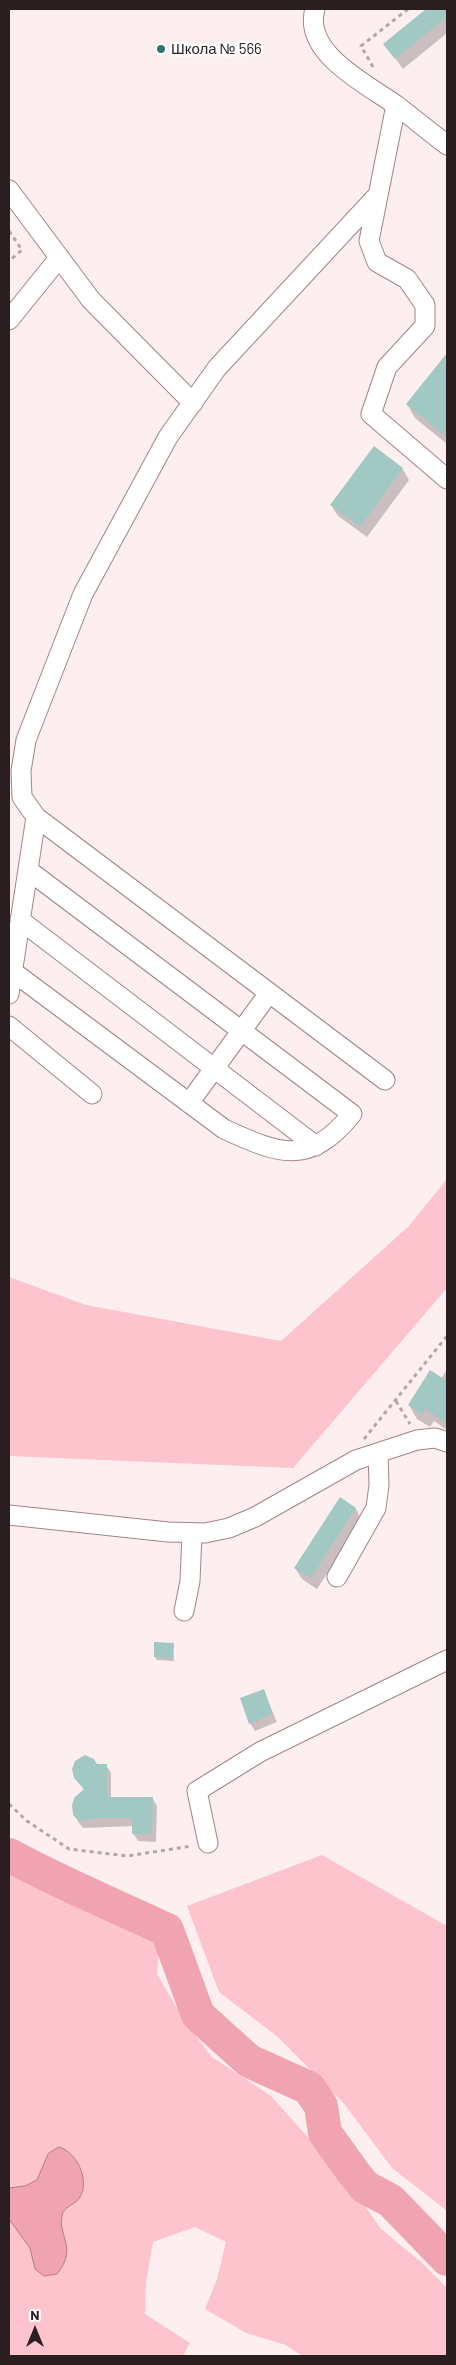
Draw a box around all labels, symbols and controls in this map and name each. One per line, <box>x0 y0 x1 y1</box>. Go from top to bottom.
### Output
place label: Школа № 566 <box>171 40 262 58</box>
marker: Школа № 566 <box>155 43 167 55</box>
north arrow <box>10 2305 60 2355</box>
text: N <box>30 2306 40 2323</box>

